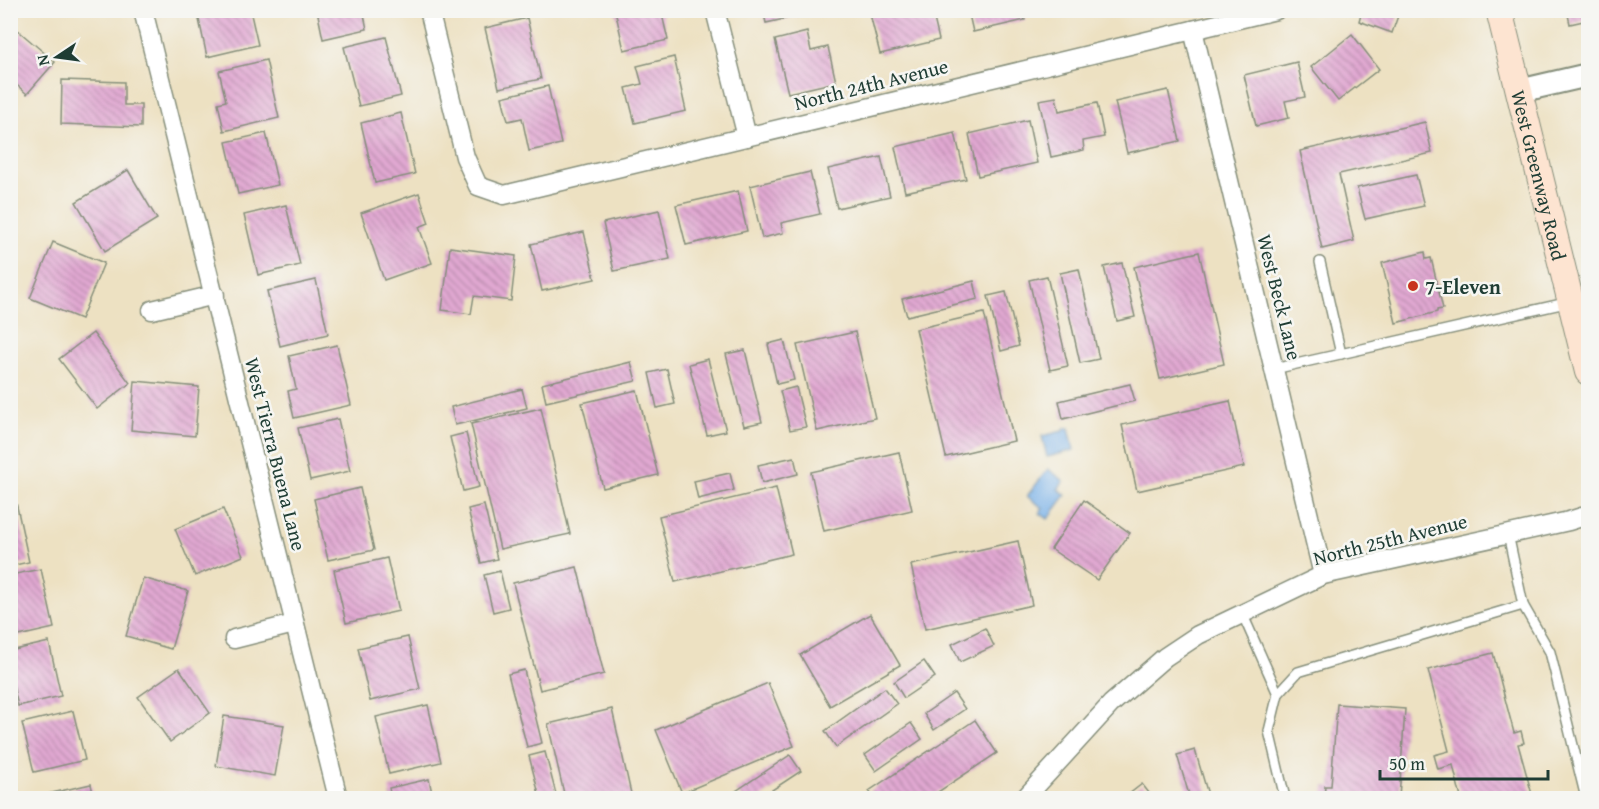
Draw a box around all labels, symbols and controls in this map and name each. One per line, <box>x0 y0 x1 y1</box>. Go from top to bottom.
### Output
north arrow <box>27 27 87 87</box>
street label: North 24th Avenue <box>791 51 951 117</box>
text: N <box>29 52 55 68</box>
street label: West Greenway Road <box>1505 87 1575 264</box>
street label: West Beck Lane <box>1250 231 1310 363</box>
place label: 7-Eleven <box>1425 272 1501 301</box>
marker: 7-Eleven <box>1406 279 1420 293</box>
street label: West Tierra Buena Lane <box>238 355 314 553</box>
street label: North 25th Avenue <box>1310 506 1470 572</box>
scale bar <box>1380 743 1548 781</box>
text: 50 m <box>1389 750 1425 777</box>

